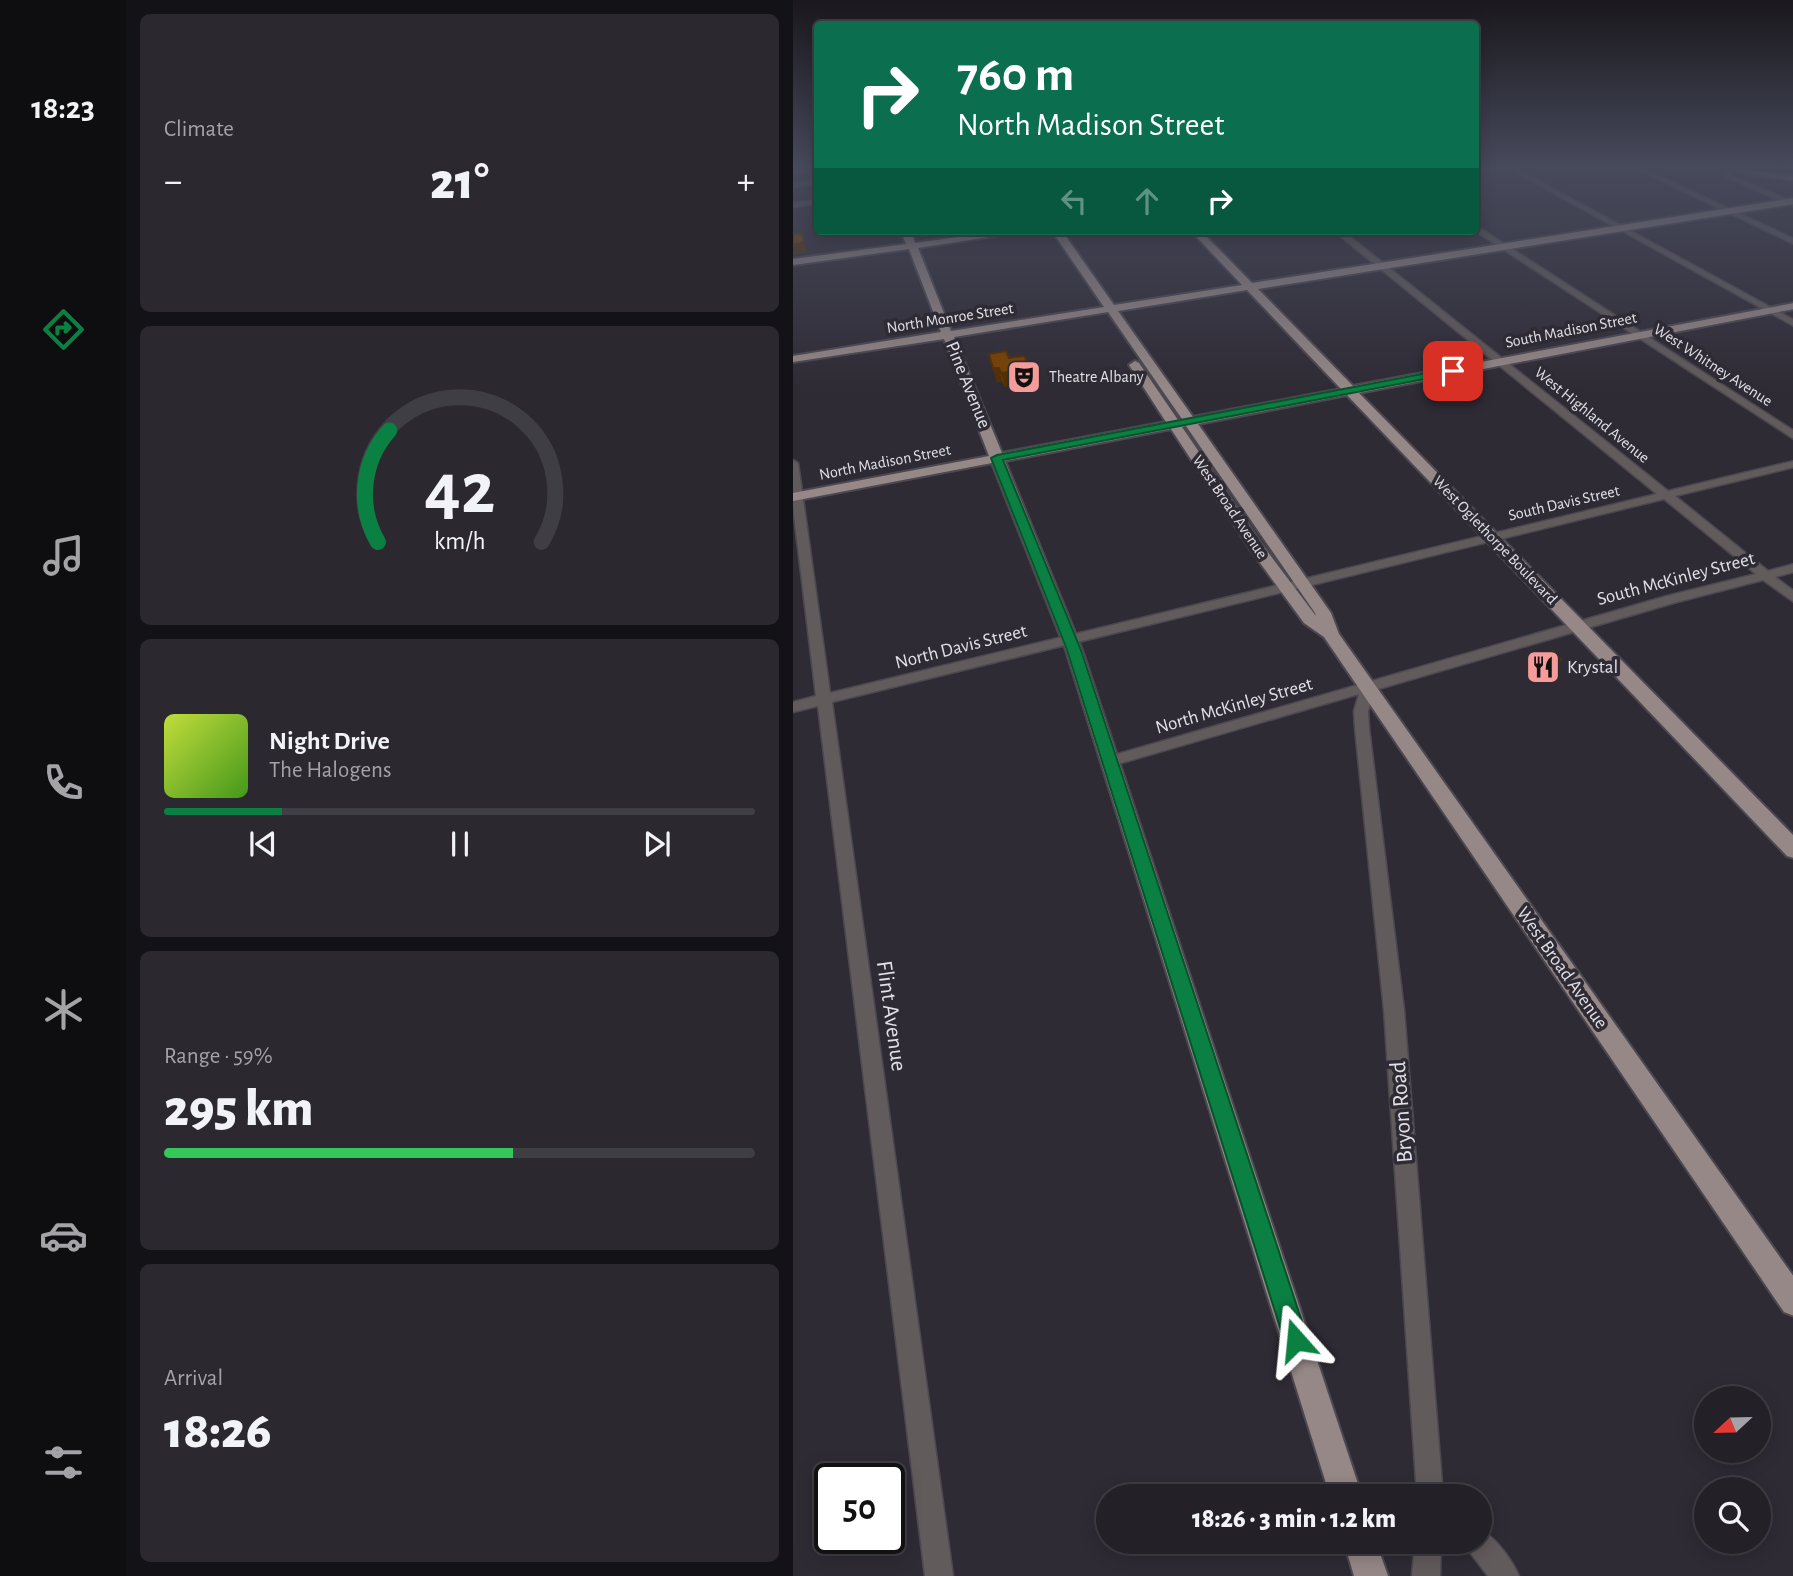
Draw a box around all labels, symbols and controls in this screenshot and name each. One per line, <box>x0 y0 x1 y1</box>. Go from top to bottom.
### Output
icon: right <box>842 49 933 140</box>
text: 760 m <box>957 51 1074 100</box>
text: 18:23 <box>31 92 95 124</box>
text: North Madison Street <box>957 109 1224 141</box>
text: Climate <box>164 118 234 141</box>
text: 21° <box>430 156 489 208</box>
text: − <box>164 163 182 201</box>
text: + <box>737 163 755 201</box>
icon: left <box>1055 182 1093 220</box>
icon: ahead <box>1128 182 1166 220</box>
icon: right <box>1201 182 1239 220</box>
street label: North Monroe Street <box>885 300 1015 336</box>
icon: directions <box>39 305 88 354</box>
street label: South Madison Street <box>1504 309 1638 351</box>
street label: West Whitney Avenue <box>1650 321 1775 410</box>
street label: Pine Avenue <box>942 339 994 431</box>
pin <box>1423 341 1483 401</box>
icon: arrive <box>1434 352 1472 390</box>
theatre icon: Theatre Albany <box>1005 358 1043 396</box>
street label: West Highland Avenue <box>1532 364 1652 466</box>
place label: Theatre Albany <box>1049 369 1144 386</box>
street label: North Madison Street <box>818 441 952 483</box>
street label: West Broad Avenue <box>1190 452 1270 562</box>
text: 42 <box>424 454 495 527</box>
street label: West Oglethorpe Boulevard <box>1430 473 1560 607</box>
street label: South Davis Street <box>1507 482 1621 524</box>
text: km/h <box>434 528 485 553</box>
icon: music <box>39 531 88 580</box>
street label: South McKinley Street <box>1595 549 1757 609</box>
street label: North Davis Street <box>893 621 1029 673</box>
restaurant icon: Krystal <box>1524 648 1562 686</box>
place label: Krystal <box>1567 658 1618 677</box>
street label: North McKinley Street <box>1153 674 1315 738</box>
text: Night Drive <box>269 728 390 754</box>
icon: phone <box>39 758 88 807</box>
text: The Halogens <box>269 759 391 782</box>
icon: previous <box>244 825 282 863</box>
icon: pause <box>441 825 479 863</box>
icon: next <box>638 825 676 863</box>
street label: West Broad Avenue <box>1513 904 1611 1032</box>
street label: Flint Avenue <box>872 959 910 1073</box>
icon: climate <box>39 985 88 1034</box>
text: Range · 59% <box>164 1045 273 1068</box>
street label: Bryon Road <box>1387 1060 1417 1164</box>
text: 295 km <box>164 1083 313 1135</box>
icon: car <box>39 1211 88 1260</box>
position arrow <box>1259 1303 1333 1377</box>
text: Arrival <box>164 1367 223 1390</box>
north arrow <box>1694 1386 1771 1463</box>
map controls <box>1694 1386 1771 1554</box>
text: 18:26 <box>164 1405 271 1457</box>
icon: filters <box>39 1438 88 1487</box>
speed limit sign: 50 <box>814 1463 905 1554</box>
button: search <box>1694 1477 1771 1554</box>
text: 18:26 · 3 min · 1.2 km <box>1192 1506 1396 1532</box>

